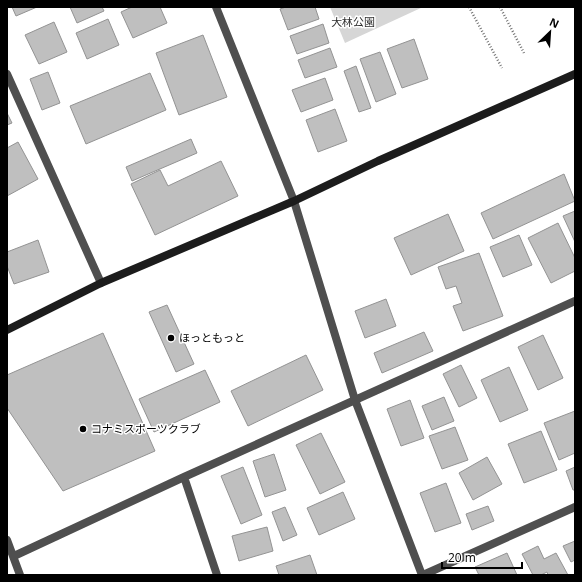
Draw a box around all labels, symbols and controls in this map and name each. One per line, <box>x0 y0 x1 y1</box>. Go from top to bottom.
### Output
north arrow <box>530 12 570 52</box>
park label: 大林公園 <box>331 14 375 29</box>
text: N <box>547 14 562 31</box>
place label: ほっともっと <box>179 330 245 345</box>
marker: ほっともっと <box>166 333 176 343</box>
place label: コナミスポーツクラブ <box>91 421 201 436</box>
marker: コナミスポーツクラブ <box>78 424 88 434</box>
scale bar <box>442 544 522 570</box>
text: 20 m <box>448 549 476 566</box>

